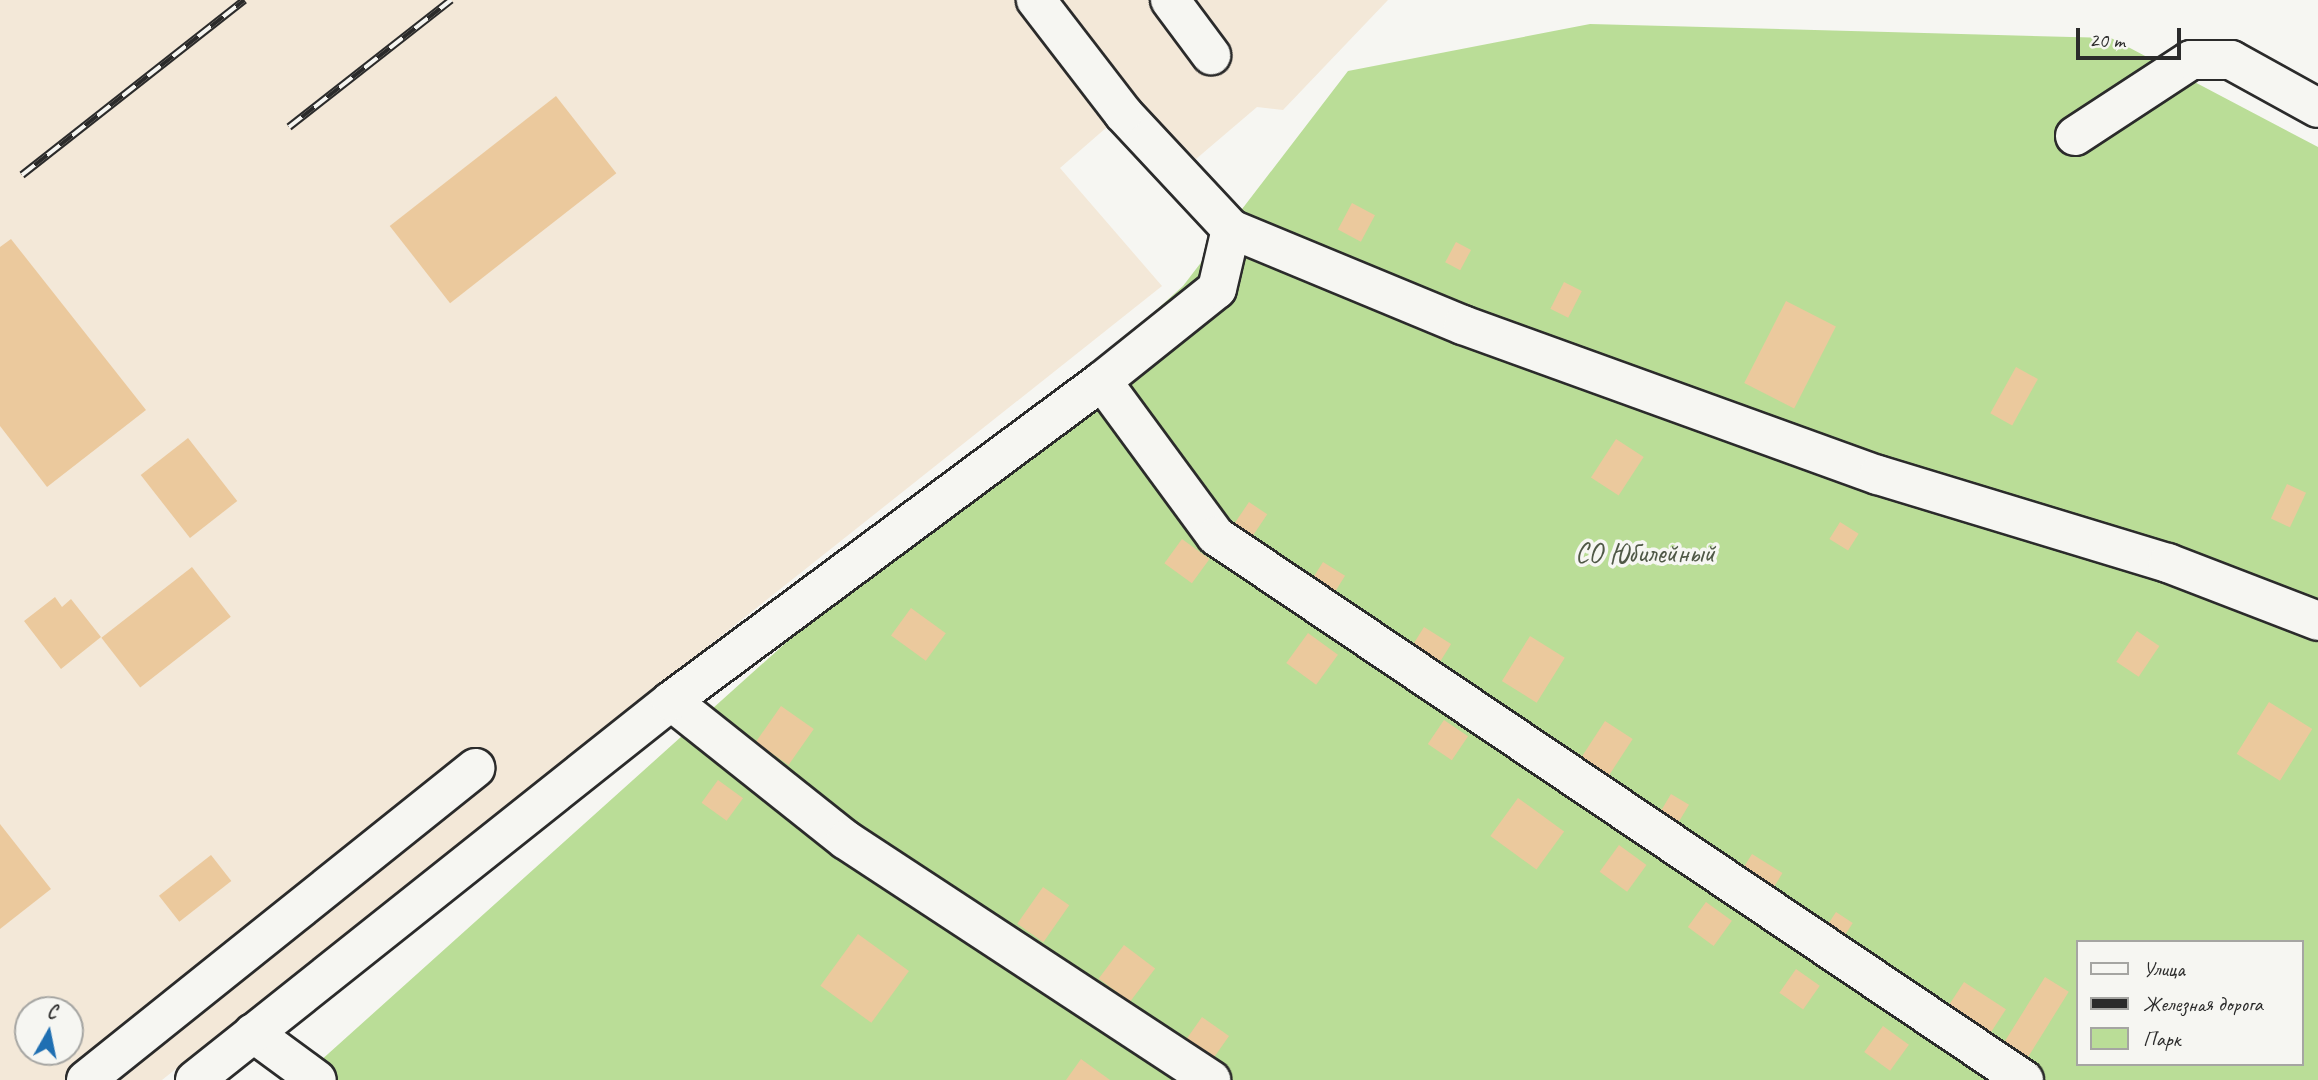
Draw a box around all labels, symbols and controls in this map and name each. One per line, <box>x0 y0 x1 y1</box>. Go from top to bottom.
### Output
scale bar <box>2080 14 2185 58</box>
text: 20 m <box>2089 27 2125 53</box>
park label: СО Юбилейный <box>1575 536 1715 570</box>
legend <box>2076 940 2304 1066</box>
text: Улица <box>2143 956 2185 982</box>
text: Железная дорога <box>2143 991 2263 1017</box>
north arrow <box>14 996 84 1066</box>
text: С <box>45 1000 58 1025</box>
text: Парк <box>2143 1026 2180 1052</box>

